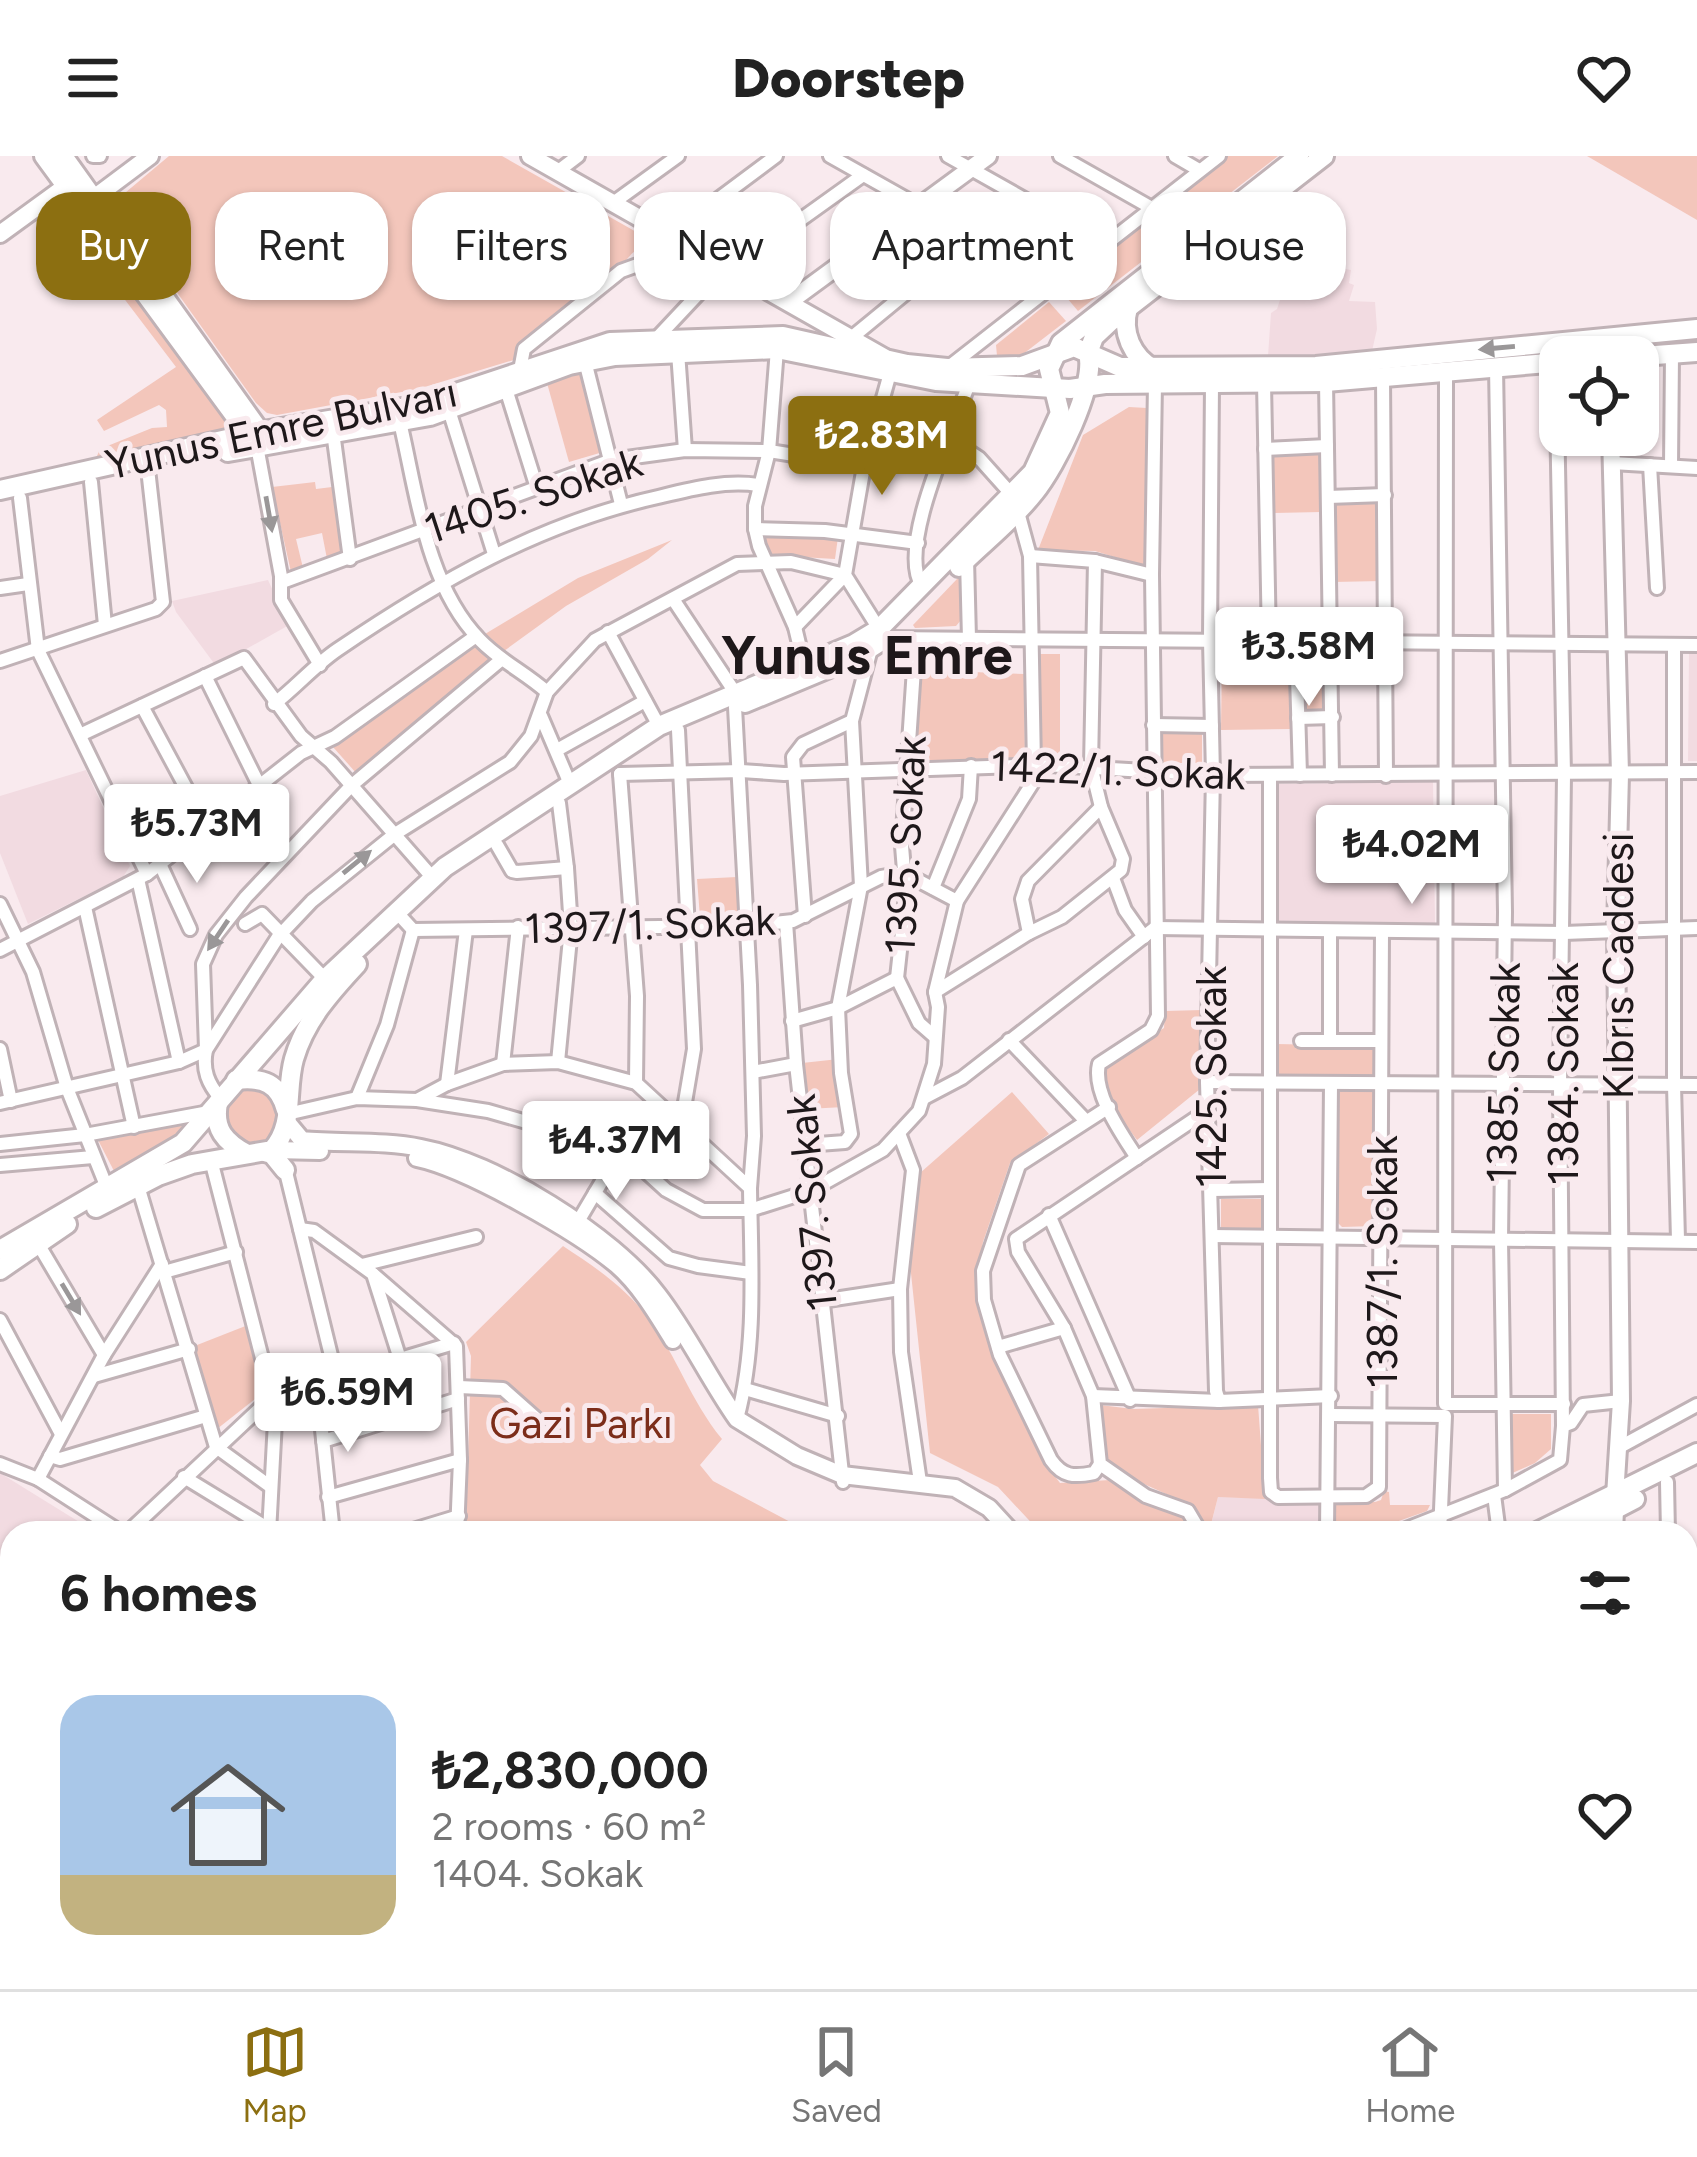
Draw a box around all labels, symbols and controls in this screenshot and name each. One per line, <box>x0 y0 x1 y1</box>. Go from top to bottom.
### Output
icon: menu <box>60 45 126 111</box>
icon: heart <box>1571 45 1637 111</box>
text: Doorstep <box>732 46 965 111</box>
chip: Buy <box>36 192 191 300</box>
chip: Rent <box>215 192 388 300</box>
chip: Filters <box>412 192 610 300</box>
chip: New <box>634 192 806 300</box>
chip: Apartment <box>830 192 1117 300</box>
chip: House <box>1141 192 1346 300</box>
map controls <box>1539 336 1659 456</box>
button: locate <box>1539 336 1659 456</box>
one-way arrow <box>1478 339 1515 358</box>
street label: Yunus Emre Bulvarı <box>101 366 461 491</box>
pin: ₺2.83M <box>784 396 980 498</box>
text: ₺2.83M <box>815 411 949 458</box>
street label: 1405. Sokak <box>418 436 649 555</box>
one-way arrow <box>261 495 279 533</box>
pin: ₺3.58M <box>1211 607 1407 709</box>
text: ₺3.58M <box>1242 622 1376 669</box>
district label: Yunus Emre <box>721 623 1013 688</box>
street label: 1395. Sokak <box>874 734 937 956</box>
street label: 1422/1. Sokak <box>990 741 1247 800</box>
pin: ₺5.73M <box>99 784 295 886</box>
text: ₺5.73M <box>131 799 263 846</box>
pin: ₺4.02M <box>1314 805 1510 907</box>
text: ₺4.02M <box>1343 820 1481 867</box>
street label: Kıbrıs Caddesi <box>1593 832 1644 1100</box>
one-way arrow <box>341 850 372 875</box>
street label: 1397/1. Sokak <box>524 895 777 954</box>
one-way arrow <box>207 919 230 951</box>
street label: 1385. Sokak <box>1476 961 1531 1184</box>
street label: 1384. Sokak <box>1538 962 1589 1186</box>
street label: 1425. Sokak <box>1186 965 1237 1188</box>
street label: 1397. Sokak <box>775 1092 848 1314</box>
pin: ₺4.37M <box>518 1101 714 1203</box>
text: ₺4.37M <box>549 1116 683 1163</box>
street label: 1387/1. Sokak <box>1357 1135 1408 1389</box>
one-way arrow <box>59 1282 80 1316</box>
pin: ₺6.59M <box>250 1353 446 1455</box>
text: ₺6.59M <box>281 1368 415 1415</box>
park label: Gazi Parkı <box>489 1398 673 1449</box>
icon: filters <box>1572 1560 1638 1626</box>
text: 6 homes <box>60 1563 257 1624</box>
text: ₺2,830,000 <box>432 1740 709 1801</box>
icon: home <box>156 1743 300 1887</box>
icon: heart <box>1572 1782 1638 1848</box>
text: 2 rooms · 60 m² <box>432 1803 706 1850</box>
text: 1404. Sokak <box>432 1850 643 1897</box>
tab: Map <box>242 2019 308 2130</box>
tab: Saved <box>791 2019 882 2130</box>
tab: Home <box>1365 2019 1455 2130</box>

